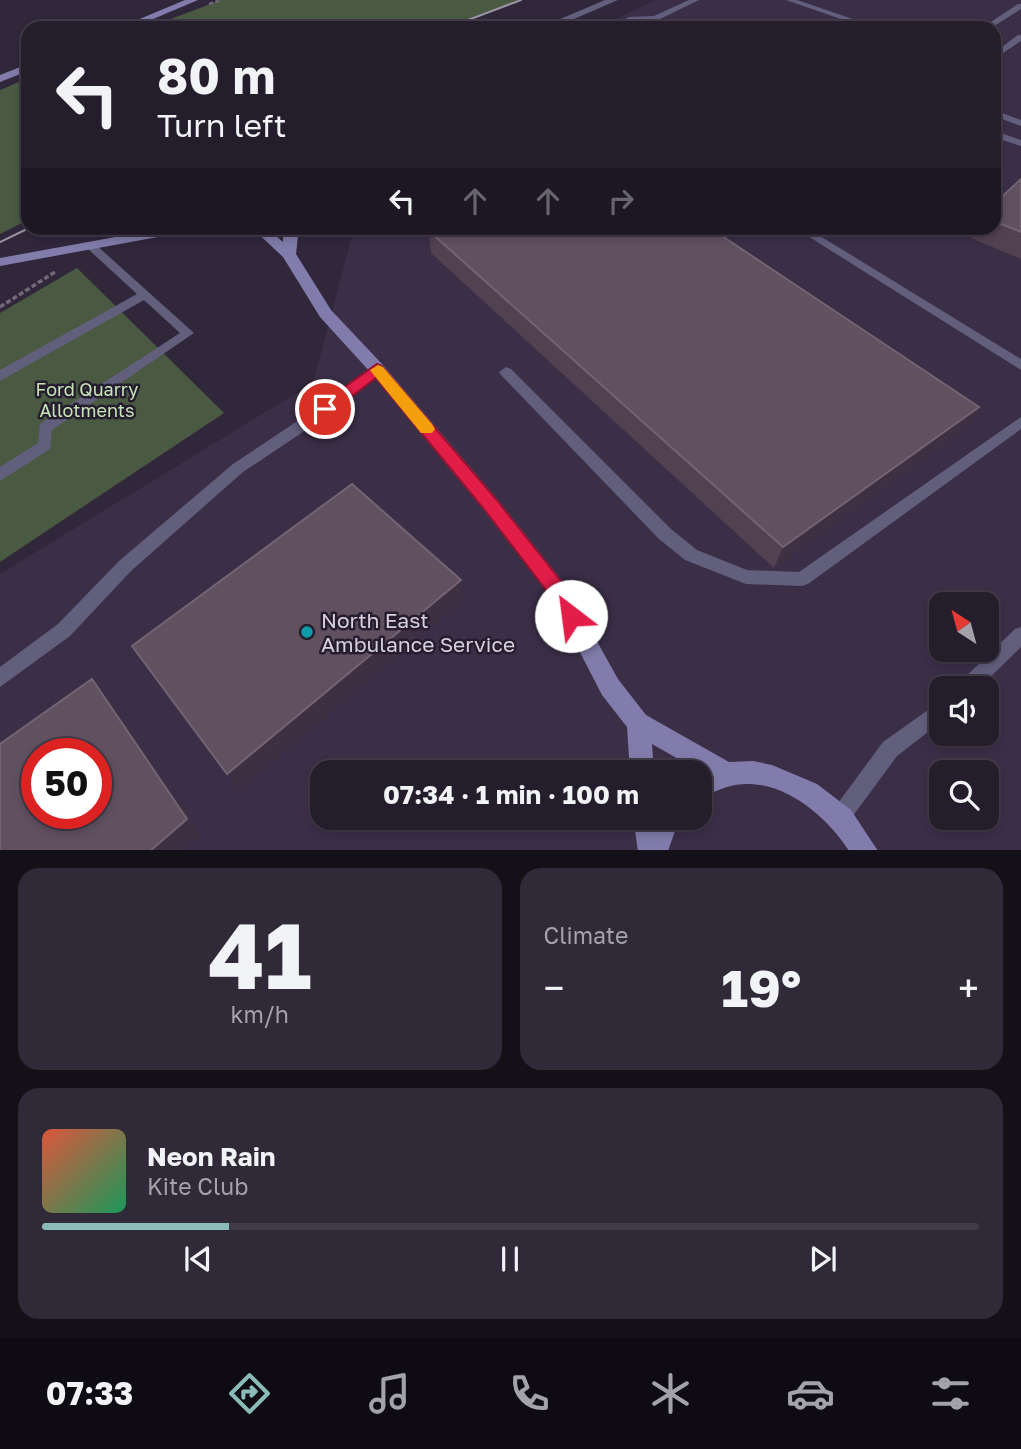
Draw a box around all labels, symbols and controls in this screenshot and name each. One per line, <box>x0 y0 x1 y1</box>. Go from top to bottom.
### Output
text: 80 m <box>157 46 275 105</box>
icon: left <box>42 49 133 140</box>
text: Turn left <box>157 106 286 144</box>
icon: left <box>383 182 421 220</box>
icon: ahead <box>456 182 494 220</box>
icon: ahead <box>529 182 567 220</box>
icon: right <box>602 182 640 220</box>
park label: Ford Quarry Allotments <box>36 378 138 421</box>
pin <box>295 379 355 439</box>
icon: arrive <box>306 390 344 428</box>
position arrow <box>534 579 608 653</box>
north arrow <box>929 592 999 662</box>
map controls <box>929 592 999 830</box>
place label: North East Ambulance Service <box>321 607 515 657</box>
marker: North East Ambulance Service <box>299 624 315 640</box>
button: sound <box>929 676 999 746</box>
speed limit sign: 50 <box>21 738 112 829</box>
button: search <box>929 760 999 830</box>
text: 07:34 · 1 min · 100 m <box>383 779 639 810</box>
text: 41 <box>208 900 312 1009</box>
text: Climate <box>544 921 628 949</box>
text: 19° <box>721 956 801 1018</box>
text: − <box>544 965 564 1010</box>
text: + <box>958 965 979 1010</box>
text: km/h <box>230 1000 289 1028</box>
text: Neon Rain <box>147 1141 276 1172</box>
text: Kite Club <box>147 1172 248 1200</box>
icon: previous <box>179 1240 217 1278</box>
icon: pause <box>491 1240 529 1278</box>
icon: next <box>804 1240 842 1278</box>
icon: directions <box>225 1369 274 1418</box>
icon: music <box>365 1369 414 1418</box>
icon: phone <box>505 1369 554 1418</box>
icon: climate <box>646 1369 695 1418</box>
icon: car <box>786 1369 835 1418</box>
icon: filters <box>926 1369 975 1418</box>
text: 07:33 <box>46 1374 133 1412</box>

